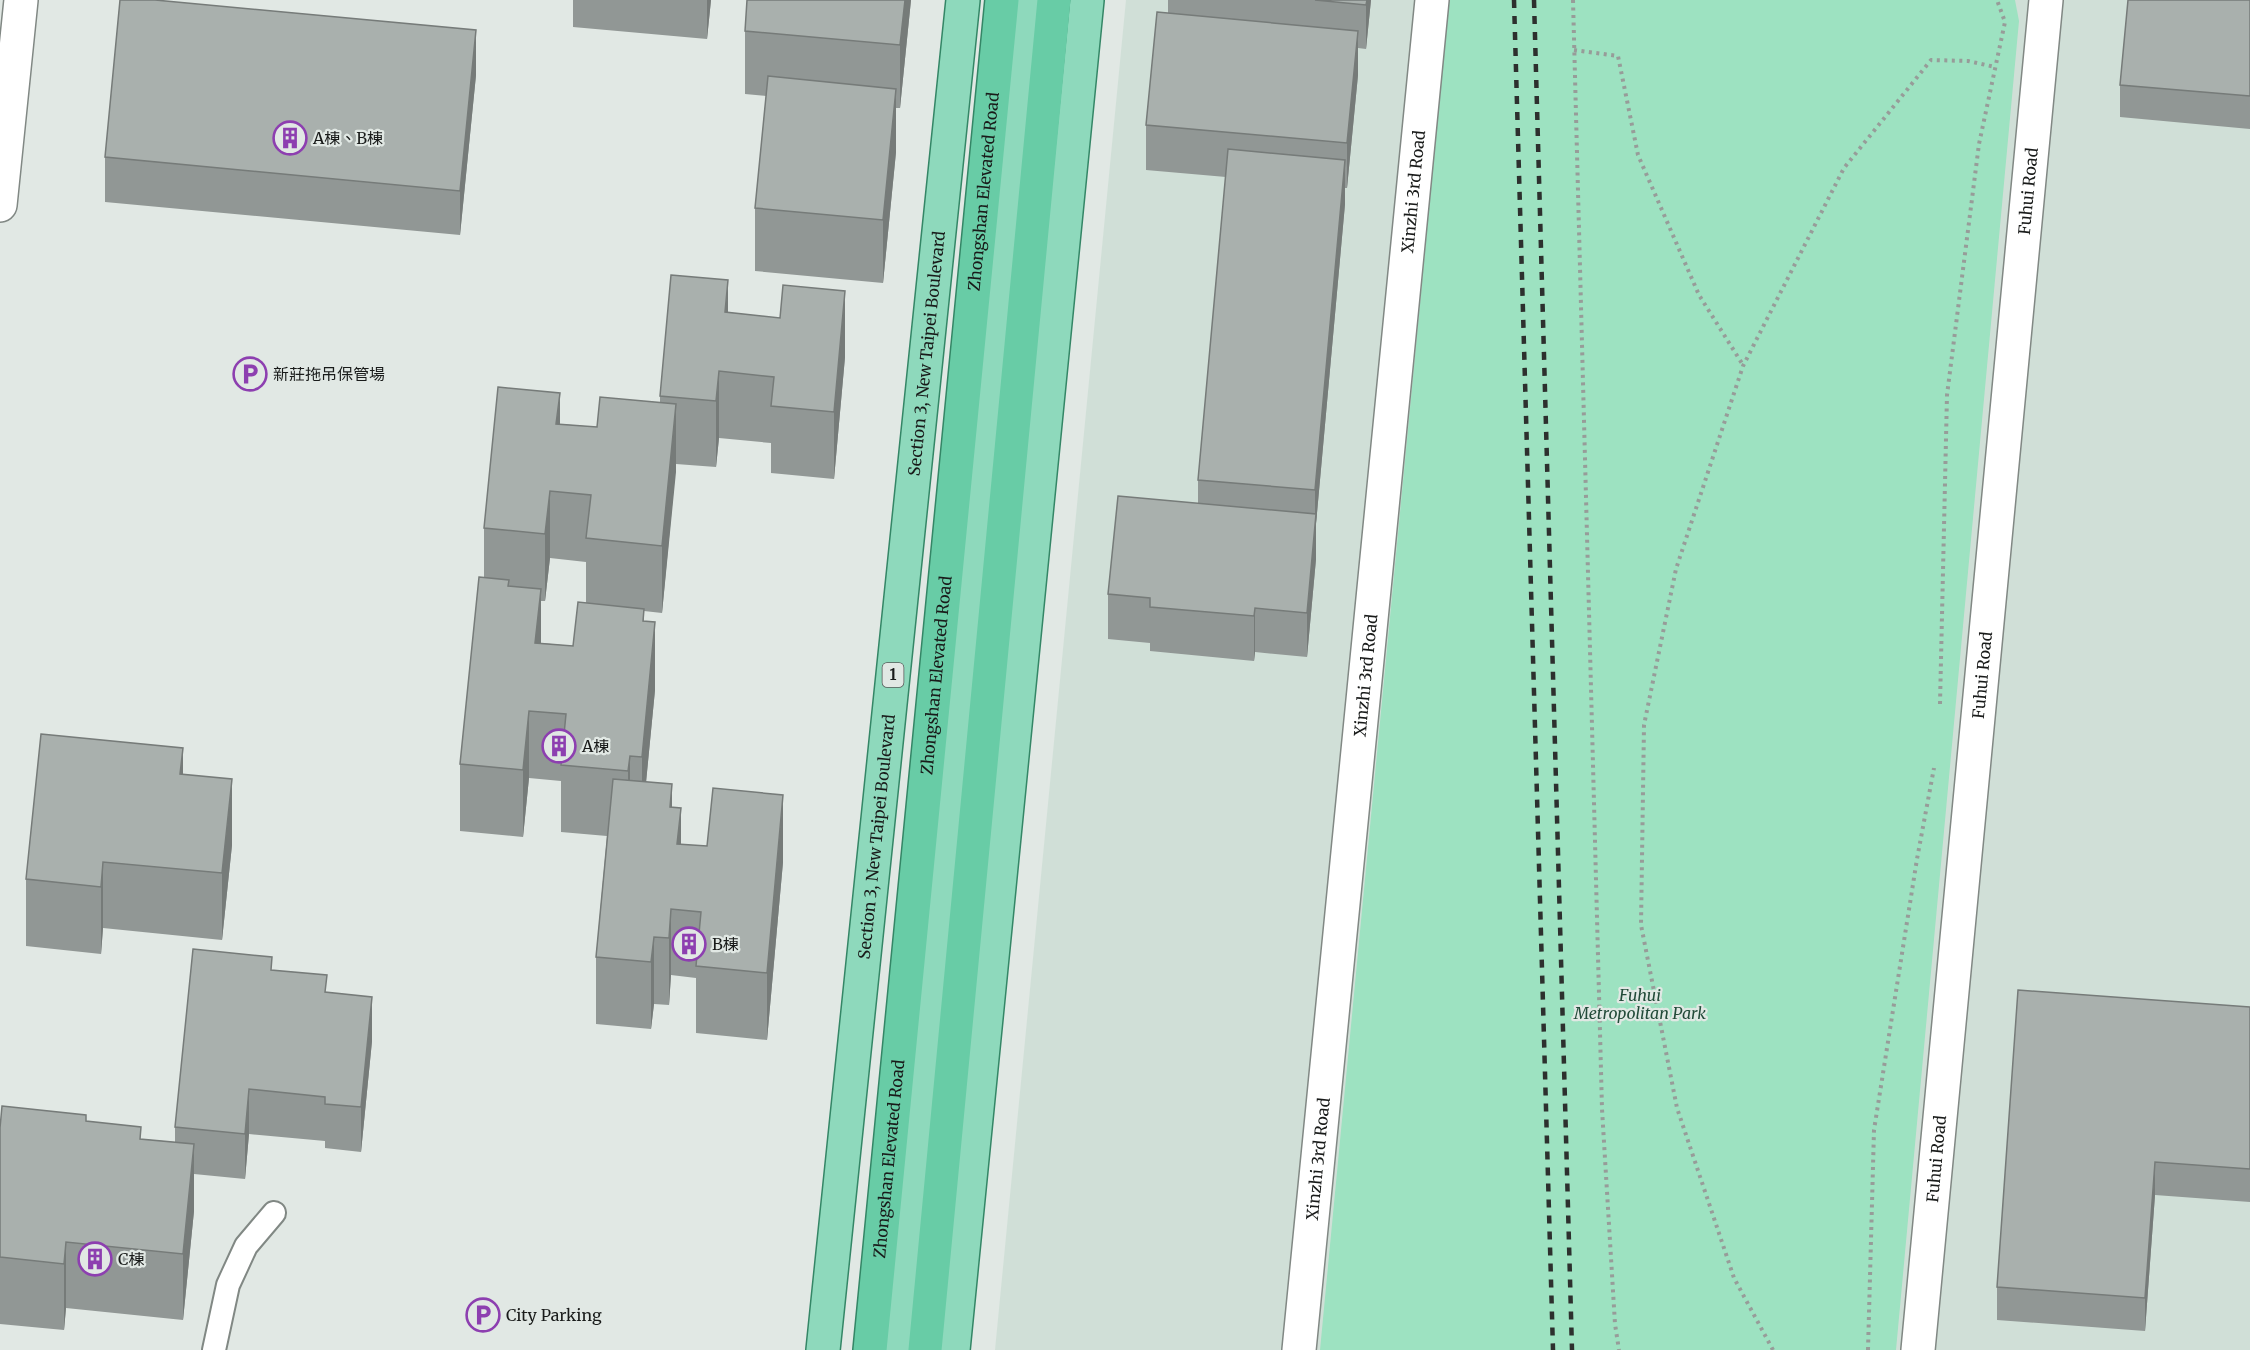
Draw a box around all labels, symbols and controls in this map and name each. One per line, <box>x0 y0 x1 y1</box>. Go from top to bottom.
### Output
street label: Zhongshan Elevated Road <box>964 91 1003 292</box>
building icon: A棟、B棟 <box>272 120 308 156</box>
place label: A棟、B棟 <box>312 128 383 148</box>
street label: Xinzhi 3rd Road <box>1397 129 1429 254</box>
street label: Fuhui Road <box>2014 146 2042 236</box>
street label: Section 3, New Taipei Boulevard <box>904 230 949 477</box>
parking icon: 新莊拖吊保管場 <box>232 356 268 392</box>
place label: 新莊拖吊保管場 <box>273 364 385 384</box>
street label: Zhongshan Elevated Road <box>916 575 956 776</box>
street label: Xinzhi 3rd Road <box>1349 613 1382 738</box>
street label: Fuhui Road <box>1968 630 1996 720</box>
road number: 1 <box>882 663 904 687</box>
street label: Section 3, New Taipei Boulevard <box>854 713 899 960</box>
building icon: A棟 <box>541 728 577 764</box>
place label: A棟 <box>581 736 609 756</box>
building icon: B棟 <box>671 926 707 962</box>
place label: B棟 <box>712 934 739 954</box>
park label: Fuhui Metropolitan Park <box>1573 985 1706 1023</box>
street label: Zhongshan Elevated Road <box>869 1058 908 1259</box>
street label: Xinzhi 3rd Road <box>1302 1096 1334 1221</box>
street label: Fuhui Road <box>1922 1114 1950 1203</box>
building icon: C棟 <box>77 1241 113 1277</box>
place label: C棟 <box>118 1249 144 1269</box>
parking icon: City Parking <box>465 1297 501 1333</box>
place label: City Parking <box>506 1305 602 1325</box>

